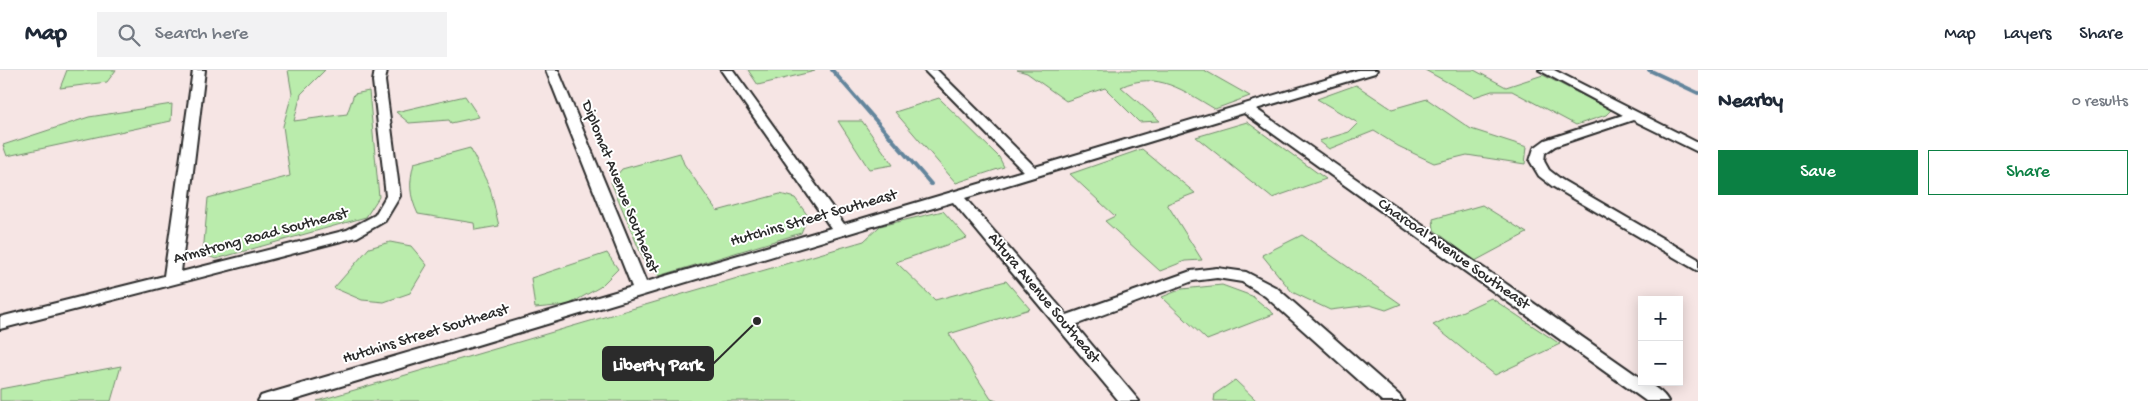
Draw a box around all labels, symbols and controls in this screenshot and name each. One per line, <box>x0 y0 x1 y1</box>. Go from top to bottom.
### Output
search box <box>97 12 447 57</box>
text: Map <box>25 20 67 49</box>
icon: search <box>115 21 143 49</box>
text: Search here <box>155 23 248 46</box>
text: Map <box>1944 24 1976 45</box>
text: Layers <box>2004 24 2051 45</box>
text: Share <box>2079 24 2123 45</box>
text: Nearby <box>1718 90 1783 115</box>
text: 0 results <box>2072 93 2128 112</box>
street label: Diplomat Avenue Southeast <box>575 97 663 277</box>
button: Save <box>1718 150 1918 195</box>
button: Share <box>1928 150 2128 195</box>
street label: Hutchins Street Southeast <box>729 186 901 252</box>
street label: Charcoal Avenue Southeast <box>1373 195 1534 316</box>
street label: Armstrong Road Southeast <box>172 204 352 269</box>
street label: Altura Avenue Southeast <box>983 230 1104 369</box>
map controls <box>1638 296 1683 386</box>
button: + <box>1638 296 1683 341</box>
street label: Hutchins Street Southeast <box>341 300 513 369</box>
button: − <box>1638 341 1683 386</box>
callout: Liberty Park <box>603 347 713 380</box>
text: Liberty Park <box>613 356 705 377</box>

